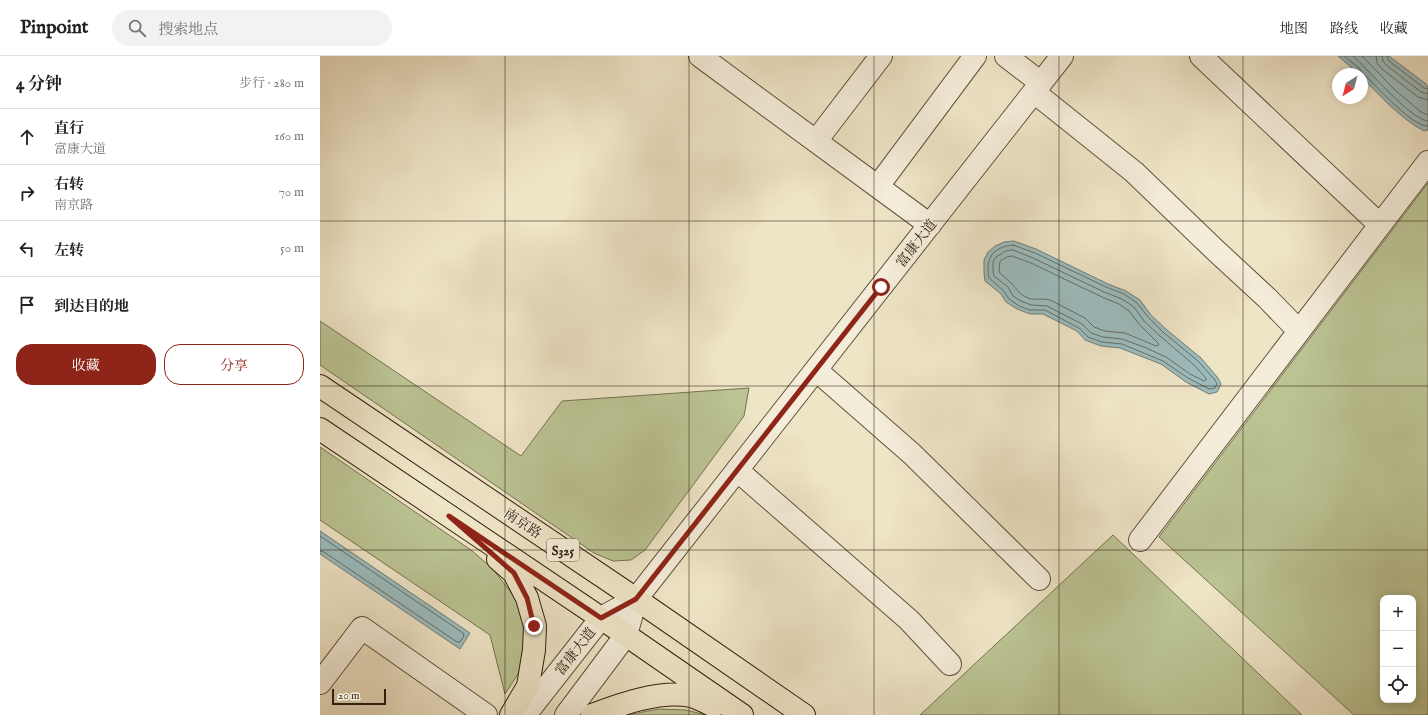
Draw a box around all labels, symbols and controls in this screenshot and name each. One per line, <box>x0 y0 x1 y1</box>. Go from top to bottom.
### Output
search box <box>112 10 392 46</box>
text: Pinpoint <box>20 16 88 40</box>
icon: search <box>126 17 148 39</box>
text: 搜索地点 <box>158 20 218 39</box>
text: 地图 <box>1280 20 1308 38</box>
text: 路线 <box>1330 20 1358 38</box>
text: 收藏 <box>1380 20 1408 38</box>
north arrow <box>1332 68 1368 104</box>
text: 4 分钟 <box>16 74 62 95</box>
text: 步行 · 280 m <box>239 75 304 92</box>
text: 直行 <box>54 119 84 138</box>
icon: ahead <box>16 126 38 148</box>
text: 160 m <box>274 128 304 145</box>
text: 富康大道 <box>54 141 106 158</box>
text: 右转 <box>54 175 84 194</box>
icon: right <box>16 182 38 204</box>
text: 70 m <box>279 184 304 201</box>
text: 南京路 <box>54 197 93 214</box>
street label: 富康大道 <box>892 216 941 271</box>
icon: left <box>16 238 38 260</box>
text: 50 m <box>280 240 304 257</box>
text: 左转 <box>54 241 84 260</box>
route start <box>872 278 890 296</box>
icon: arrive <box>16 294 38 316</box>
text: 到达目的地 <box>54 297 129 316</box>
button: 收藏 <box>16 344 156 385</box>
button: 分享 <box>164 344 304 385</box>
street label: 南京路 <box>500 505 545 543</box>
road number: S325 <box>547 539 579 561</box>
map controls <box>1380 595 1416 703</box>
button: + <box>1380 595 1416 631</box>
route end <box>525 617 543 635</box>
street label: 富康大道 <box>551 624 600 679</box>
button: − <box>1380 631 1416 667</box>
button: locate <box>1380 667 1416 703</box>
scale bar <box>332 687 386 706</box>
text: 20 m <box>338 689 359 703</box>

